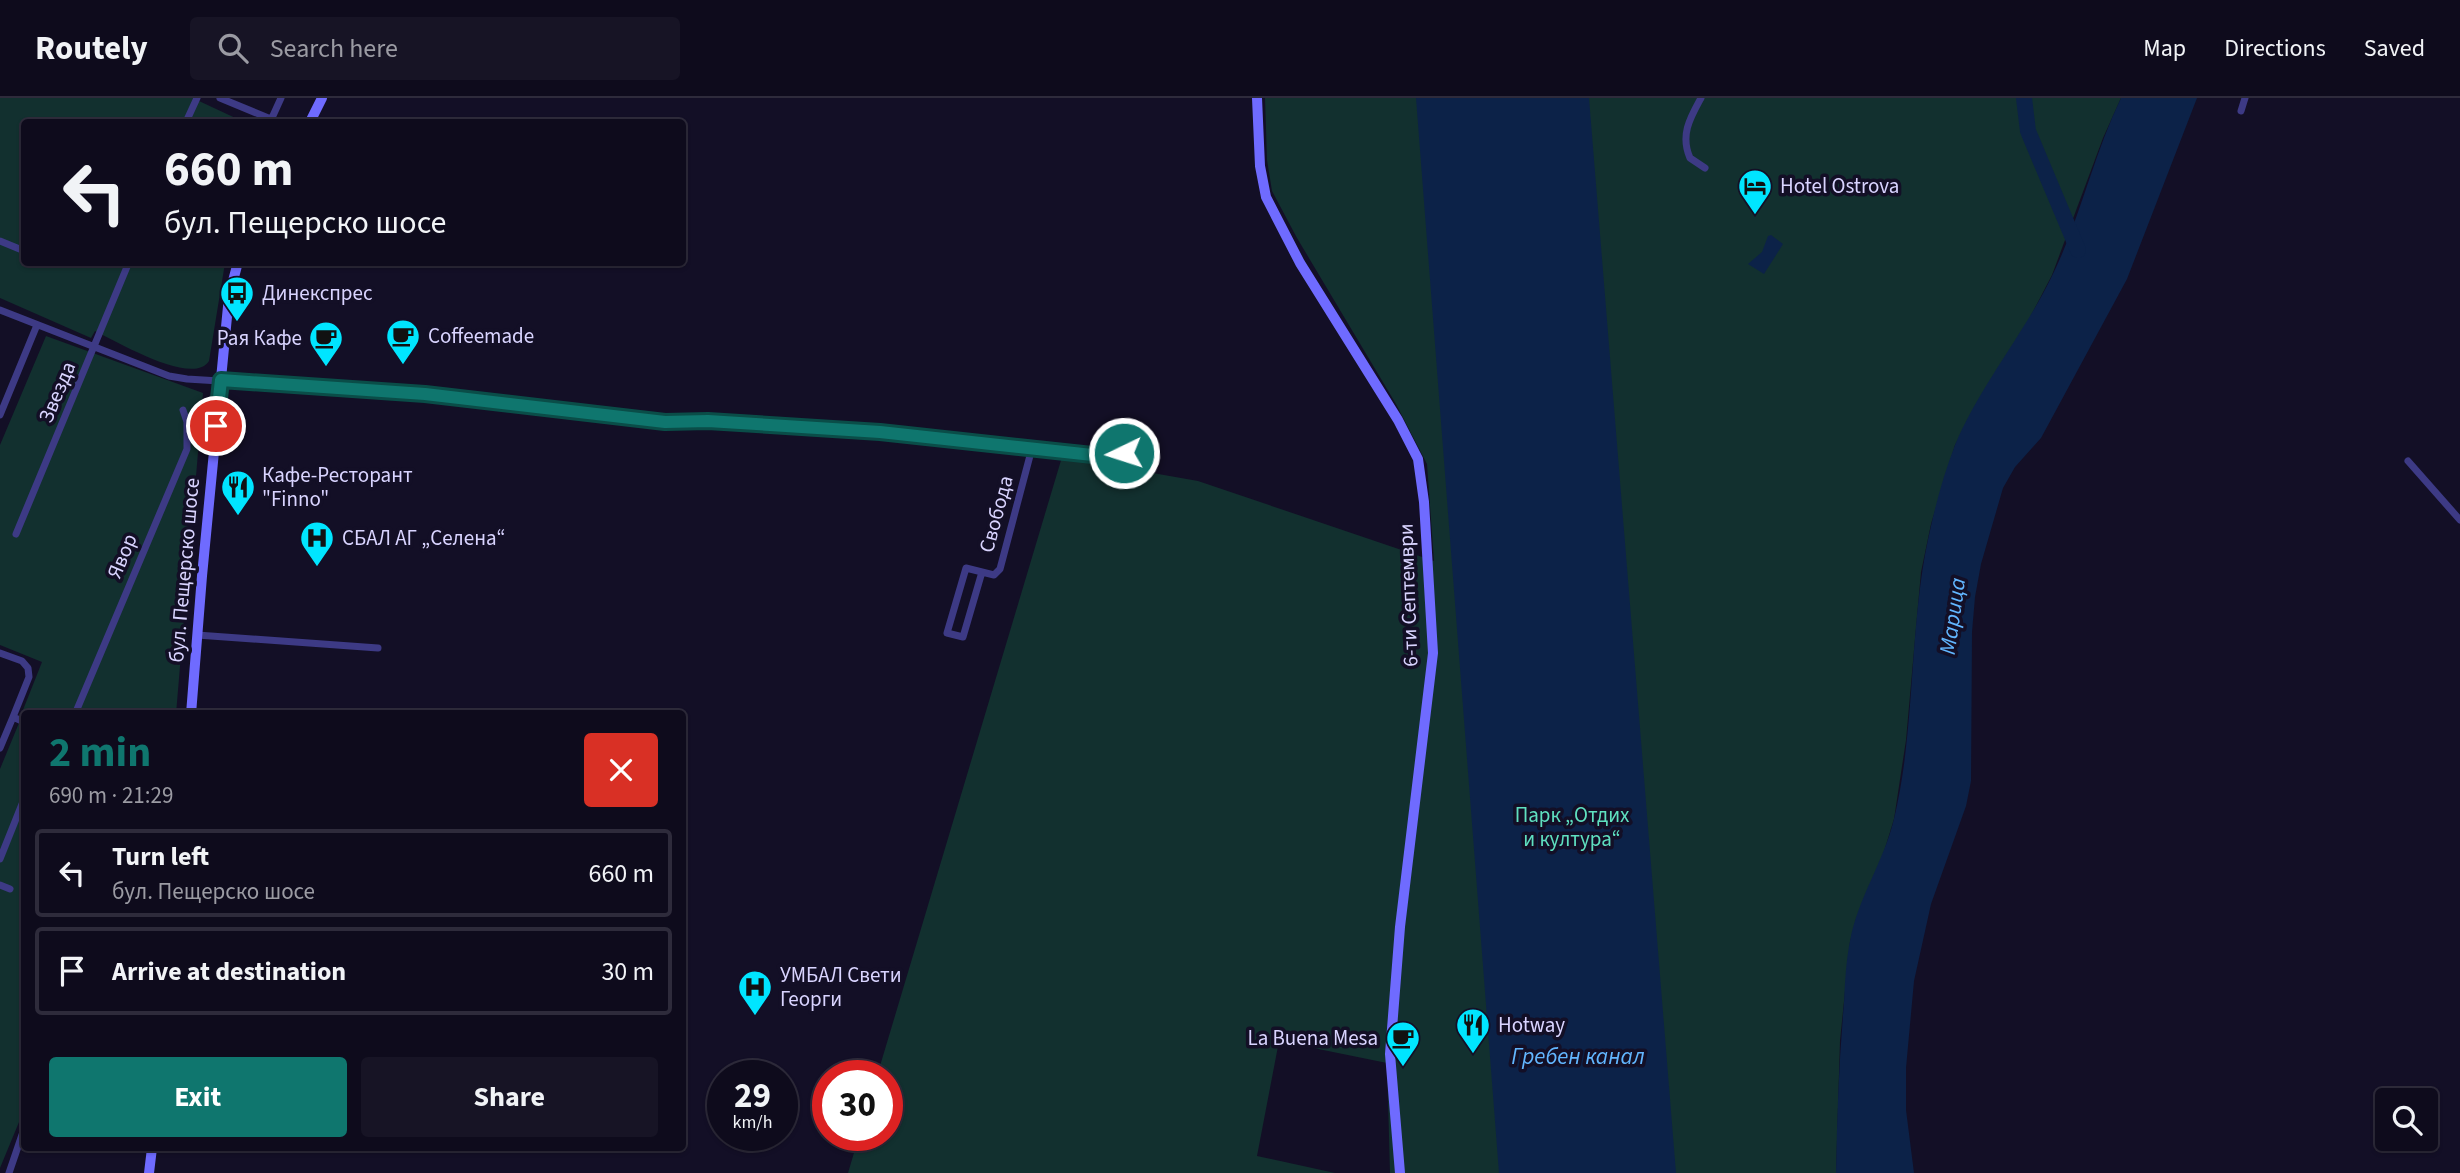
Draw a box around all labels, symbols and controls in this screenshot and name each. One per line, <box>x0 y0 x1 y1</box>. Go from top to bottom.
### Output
search box <box>190 17 680 80</box>
text: Routely <box>35 25 148 72</box>
icon: search <box>214 29 252 67</box>
text: Search here <box>270 30 398 67</box>
text: Map <box>2143 31 2186 66</box>
text: Directions <box>2224 31 2326 66</box>
text: Saved <box>2364 31 2425 66</box>
text: 660 m <box>164 135 293 205</box>
icon: left <box>49 147 140 238</box>
hotel icon: Hotel Ostrova <box>1736 167 1774 216</box>
place label: Hotel Ostrova <box>1780 171 1899 201</box>
text: бул. Пещерско шосе <box>164 200 446 246</box>
bus stop icon: Динекспрес <box>218 274 256 323</box>
place label: Динекспрес <box>262 278 373 308</box>
cafe icon: Coffeemade <box>384 317 422 366</box>
cafe icon: Рая Кафе <box>307 319 345 368</box>
place label: Coffeemade <box>428 321 534 351</box>
place label: Рая Кафе <box>217 323 302 353</box>
street label: Звезда <box>31 357 83 427</box>
pin <box>186 396 246 456</box>
icon: arrive <box>197 407 235 445</box>
position arrow <box>1087 416 1161 490</box>
place label: Кафе-Ресторант "Finno" <box>262 460 413 514</box>
restaurant icon: Кафе-Ресторант "Finno" <box>219 468 257 517</box>
street label: Свобода <box>971 472 1021 556</box>
street label: бул. Пещерско шосе <box>161 476 207 664</box>
hospital icon: СБАЛ АГ „Селена“ <box>298 519 336 568</box>
place label: СБАЛ АГ „Селена“ <box>342 523 506 553</box>
street label: 6-ти Септември <box>1391 523 1425 667</box>
street label: Явор <box>99 529 145 583</box>
water label: Марица <box>1931 575 1974 657</box>
text: 2 min <box>49 723 151 783</box>
button: close <box>584 733 658 807</box>
text: 690 m · 21:29 <box>49 779 173 812</box>
park label: Парк „Отдих и култура“ <box>1515 800 1630 854</box>
text: Turn left <box>112 838 209 875</box>
icon: left <box>53 854 91 892</box>
text: 660 m <box>588 855 654 892</box>
text: бул. Пещерско шосе <box>112 875 315 908</box>
icon: arrive <box>53 952 91 990</box>
text: Arrive at destination <box>112 953 346 990</box>
text: 30 m <box>601 953 654 990</box>
place label: УМБАЛ Свети Георги <box>780 960 902 1014</box>
hospital icon: УМБАЛ Свети Георги <box>736 968 774 1017</box>
restaurant icon: Hotway <box>1454 1006 1492 1055</box>
place label: Hotway <box>1498 1010 1565 1040</box>
cafe icon: La Buena Mesa <box>1384 1019 1422 1068</box>
place label: La Buena Mesa <box>1247 1023 1378 1053</box>
water label: Гребен канал <box>1511 1040 1645 1073</box>
button: Exit <box>49 1057 347 1137</box>
button: Share <box>361 1057 658 1137</box>
speed limit sign: 30 <box>812 1060 903 1151</box>
text: 29 <box>734 1071 771 1121</box>
map controls <box>2375 1088 2438 1151</box>
button: search <box>2375 1088 2438 1151</box>
text: km/h <box>733 1110 772 1135</box>

